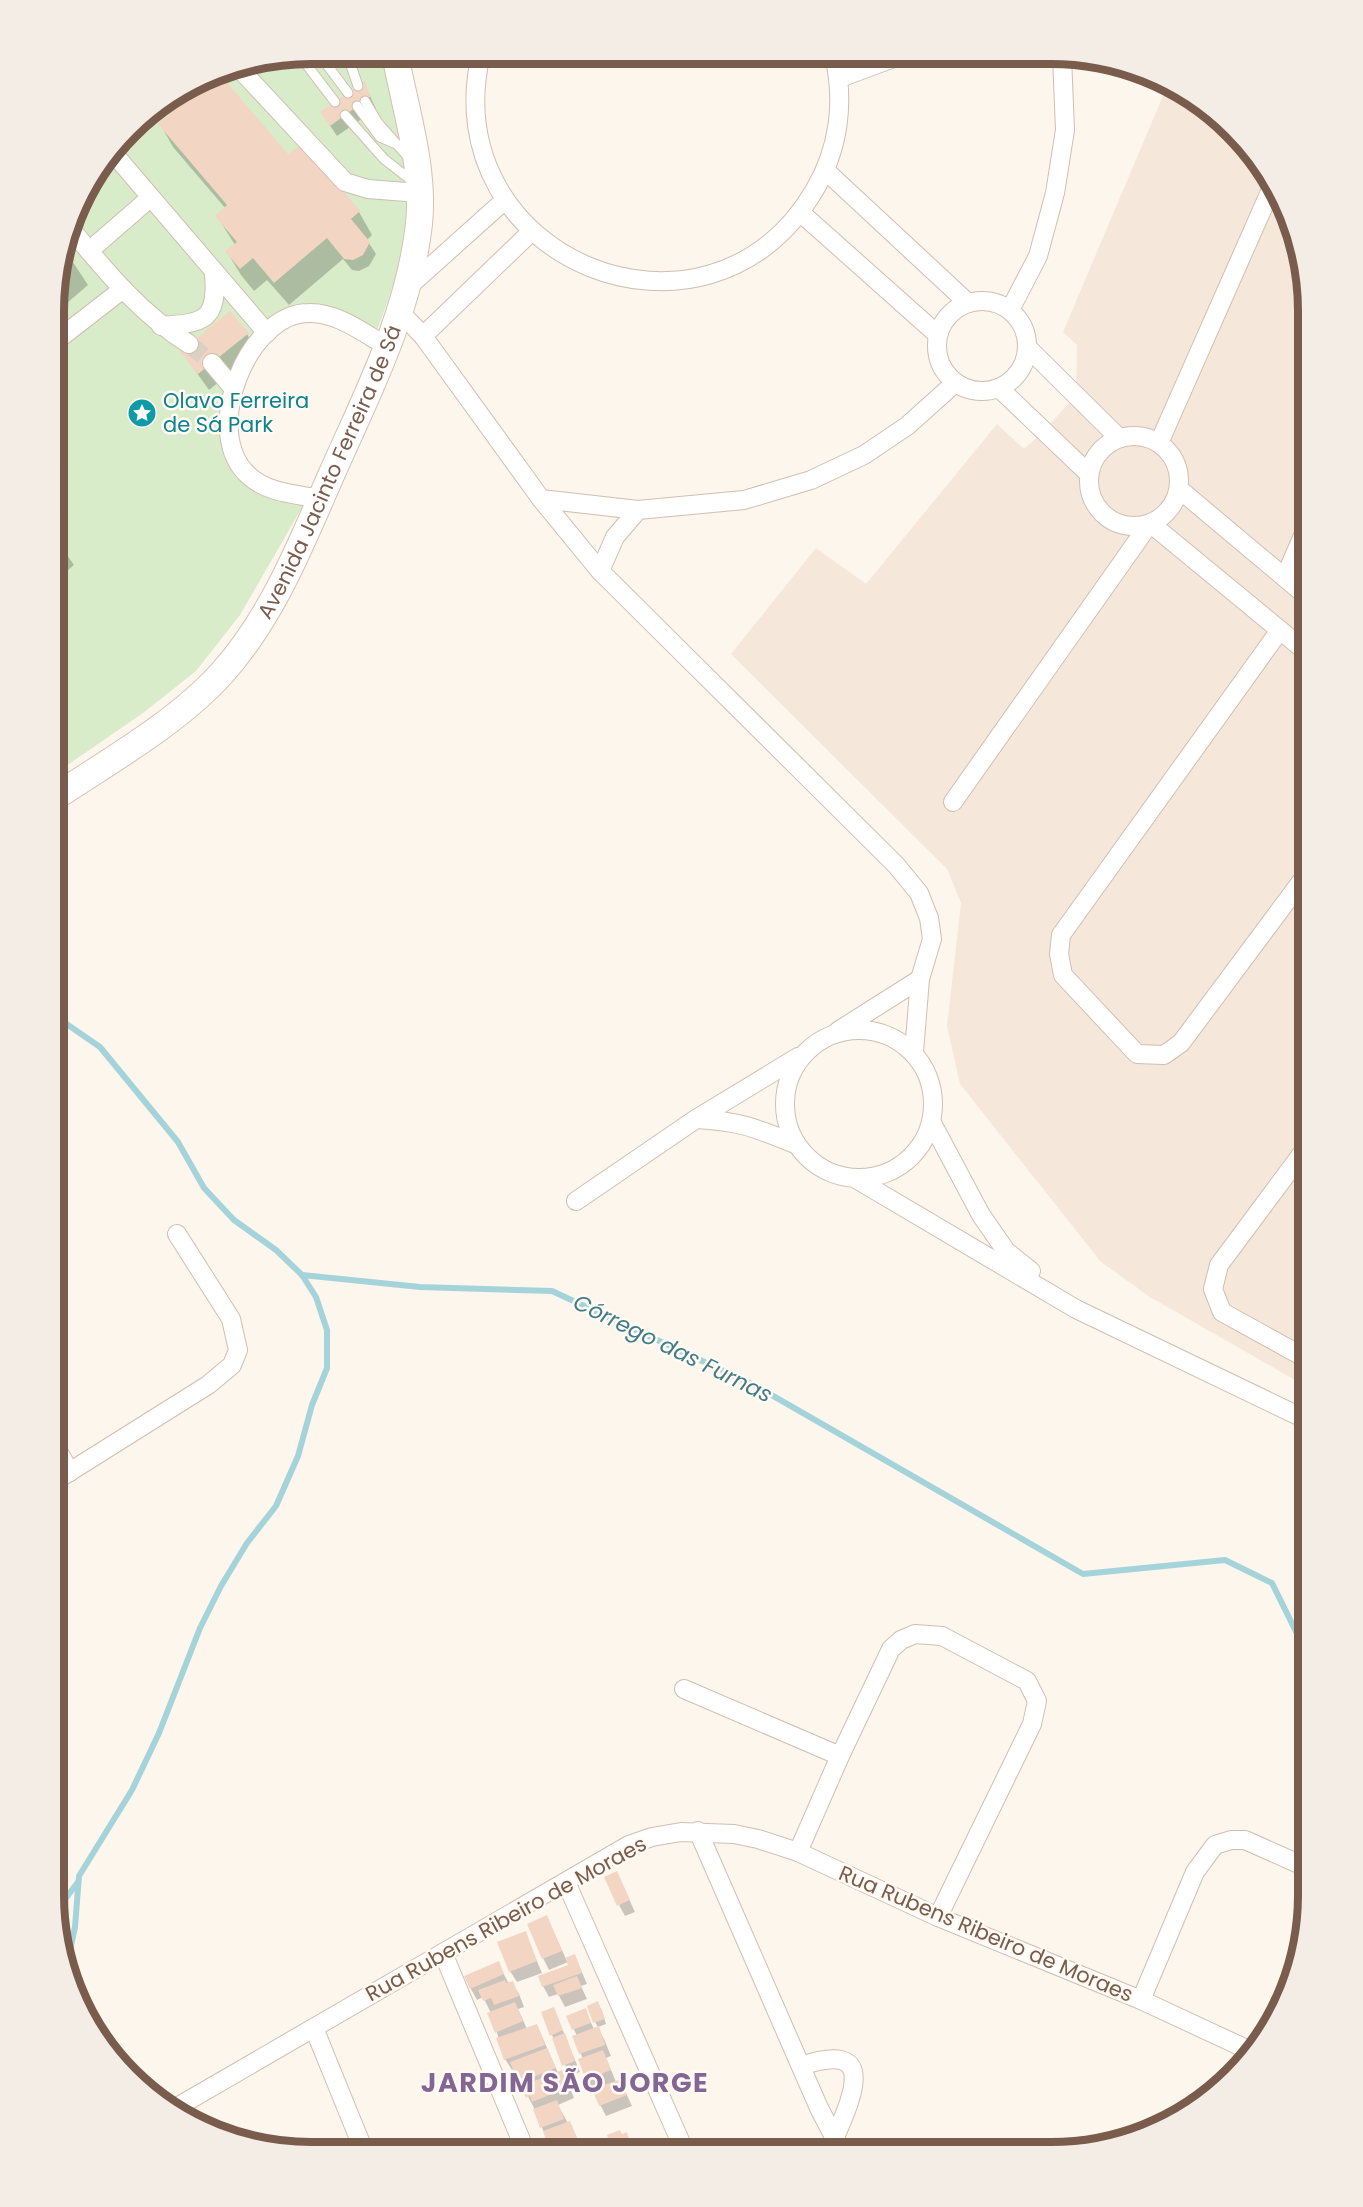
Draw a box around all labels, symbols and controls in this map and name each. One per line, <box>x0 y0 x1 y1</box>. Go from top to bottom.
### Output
street label: Avenida Jacinto Ferreira de Sá <box>250 321 408 624</box>
place label: Olavo Ferreira de Sá Park <box>163 386 309 439</box>
place icon: Olavo Ferreira de Sá Park <box>126 397 158 429</box>
water label: Córrego das Furnas <box>568 1287 778 1410</box>
street label: Rua Rubens Ribeiro de Moraes <box>360 1829 651 2008</box>
street label: Rua Rubens Ribeiro de Moraes <box>835 1858 1138 2009</box>
district label: JARDIM SÃO JORGE <box>421 2064 709 2101</box>

